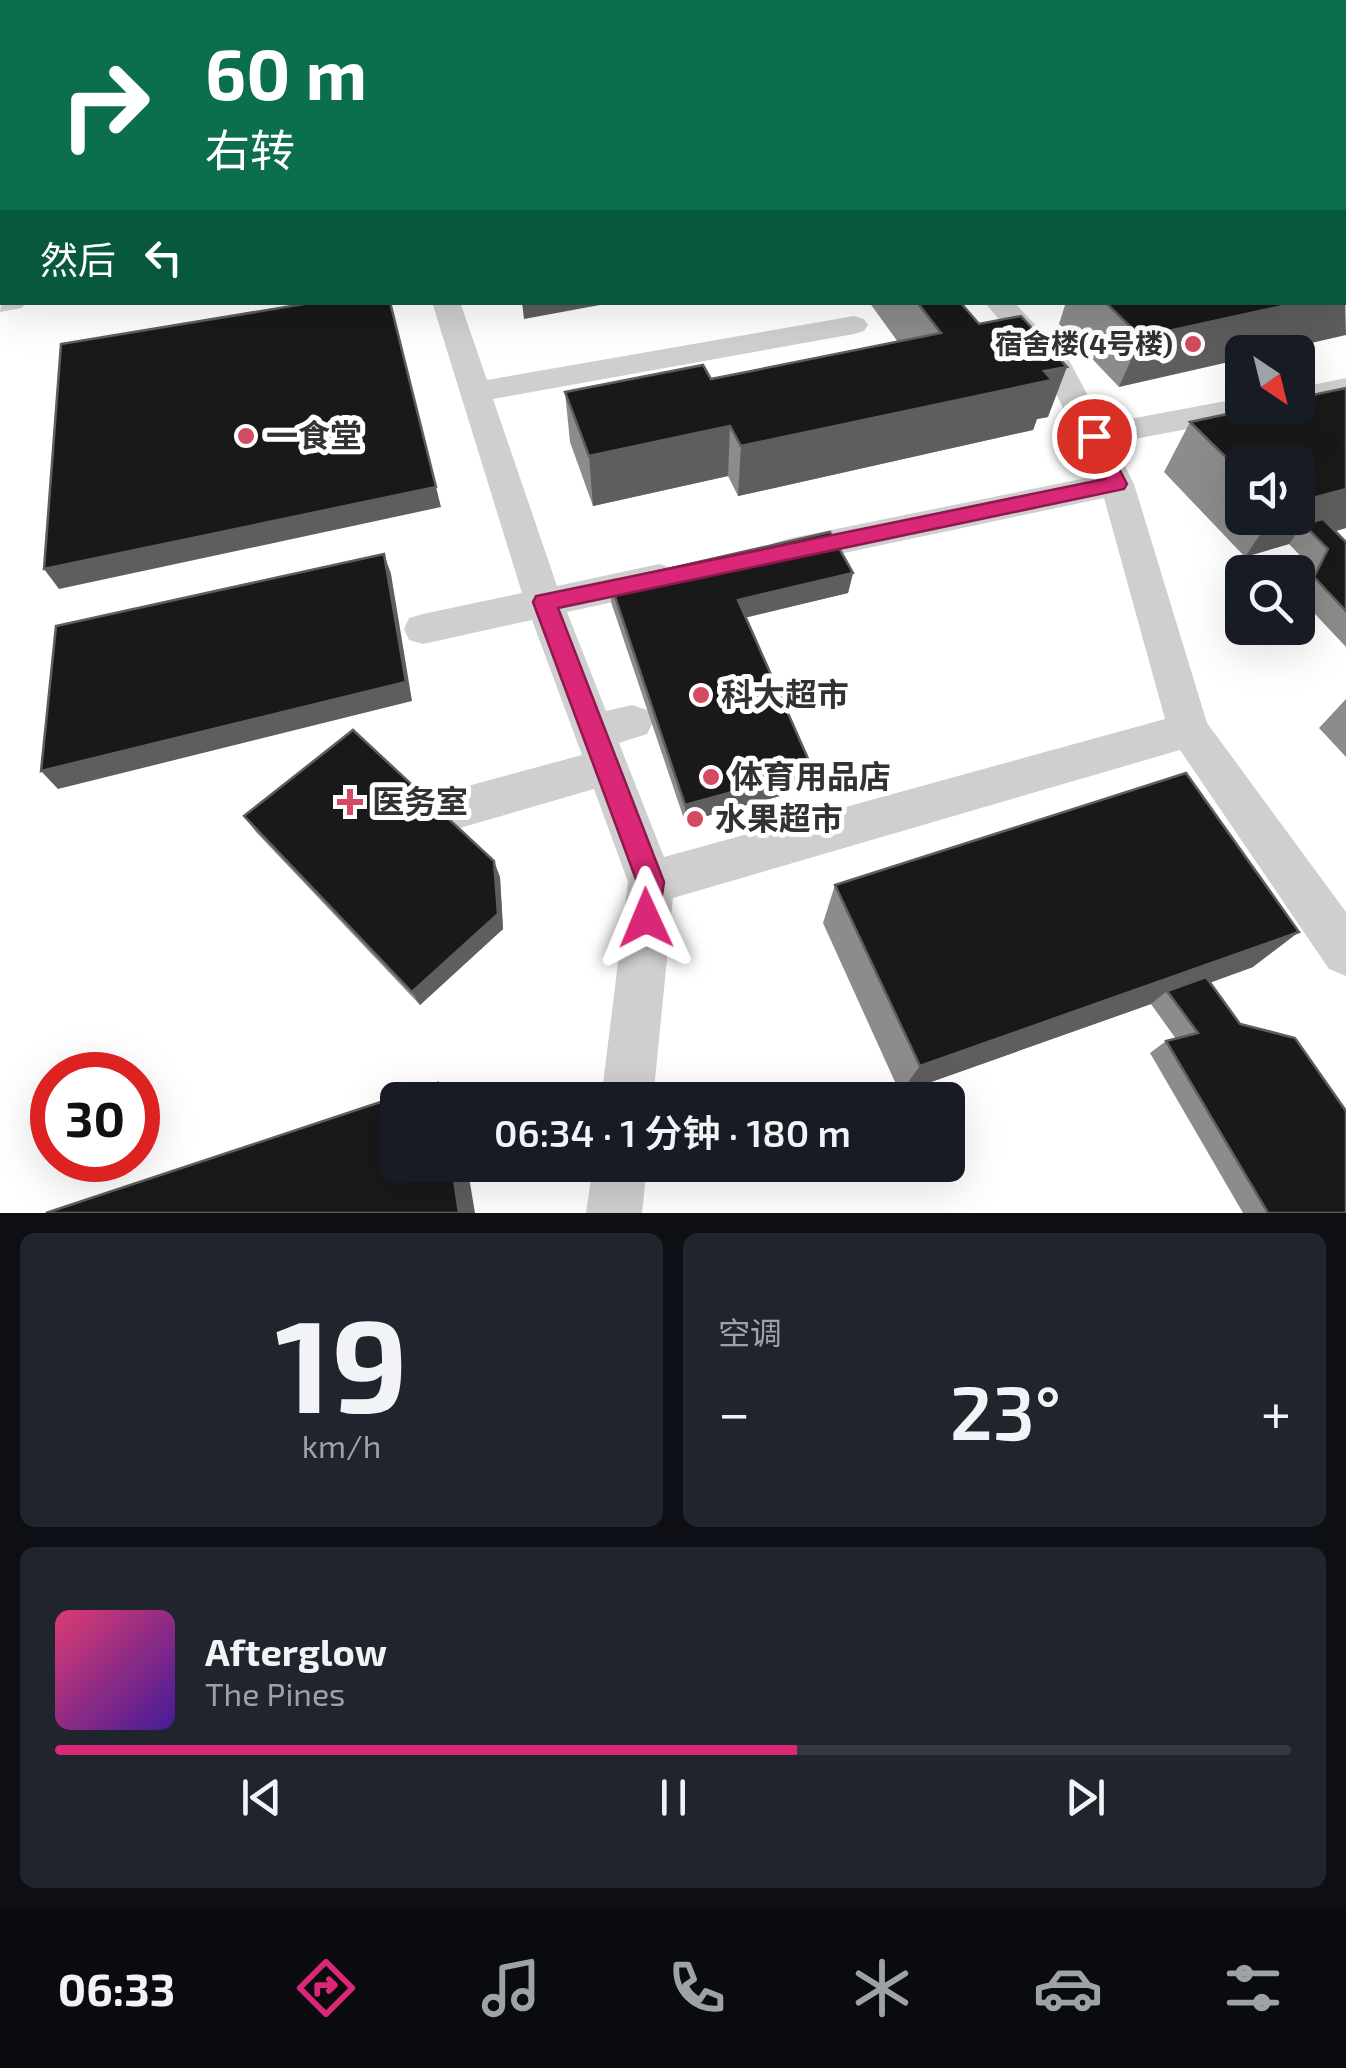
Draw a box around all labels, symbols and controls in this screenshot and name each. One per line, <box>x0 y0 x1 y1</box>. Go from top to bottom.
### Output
text: 60 m <box>205 30 367 114</box>
icon: right <box>40 40 170 170</box>
text: 右转 <box>205 122 295 176</box>
icon: left <box>136 230 191 285</box>
text: 然后 <box>40 236 116 282</box>
place label: 宿舍楼(4号楼) <box>995 326 1173 360</box>
marker: 宿舍楼(4号楼) <box>1182 333 1204 355</box>
north arrow <box>1225 335 1315 425</box>
map controls <box>1225 335 1315 645</box>
pin <box>1052 394 1137 479</box>
icon: arrive <box>1067 409 1122 464</box>
place label: 一食堂 <box>266 415 362 453</box>
marker: 一食堂 <box>235 425 257 447</box>
button: sound <box>1225 445 1315 535</box>
button: search <box>1225 555 1315 645</box>
place label: 科大超市 <box>721 674 849 712</box>
marker: 科大超市 <box>690 684 712 706</box>
place label: 体育用品店 <box>731 756 891 794</box>
marker: 体育用品店 <box>700 766 722 788</box>
place label: 医务室 <box>372 781 468 819</box>
marker: 医务室 <box>337 789 363 815</box>
place label: 水果超市 <box>715 798 843 836</box>
marker: 水果超市 <box>684 808 706 830</box>
position arrow <box>594 866 698 970</box>
speed limit sign: 30 <box>30 1052 160 1182</box>
text: 06:34 · 1 分钟 · 180 m <box>494 1109 851 1155</box>
text: 19 <box>275 1283 408 1439</box>
text: 空调 <box>718 1313 782 1351</box>
text: 23° <box>950 1365 1061 1455</box>
text: − <box>718 1378 750 1444</box>
text: + <box>1261 1378 1291 1444</box>
text: km/h <box>302 1426 381 1464</box>
text: Afterglow <box>205 1628 387 1674</box>
text: The Pines <box>205 1674 345 1712</box>
icon: previous <box>234 1770 289 1825</box>
icon: pause <box>646 1770 701 1825</box>
icon: next <box>1058 1770 1113 1825</box>
icon: directions <box>291 1953 361 2023</box>
icon: music <box>476 1953 546 2023</box>
icon: phone <box>662 1953 732 2023</box>
icon: climate <box>847 1953 917 2023</box>
icon: car <box>1033 1953 1103 2023</box>
icon: filters <box>1218 1953 1288 2023</box>
text: 06:33 <box>58 1961 175 2015</box>

